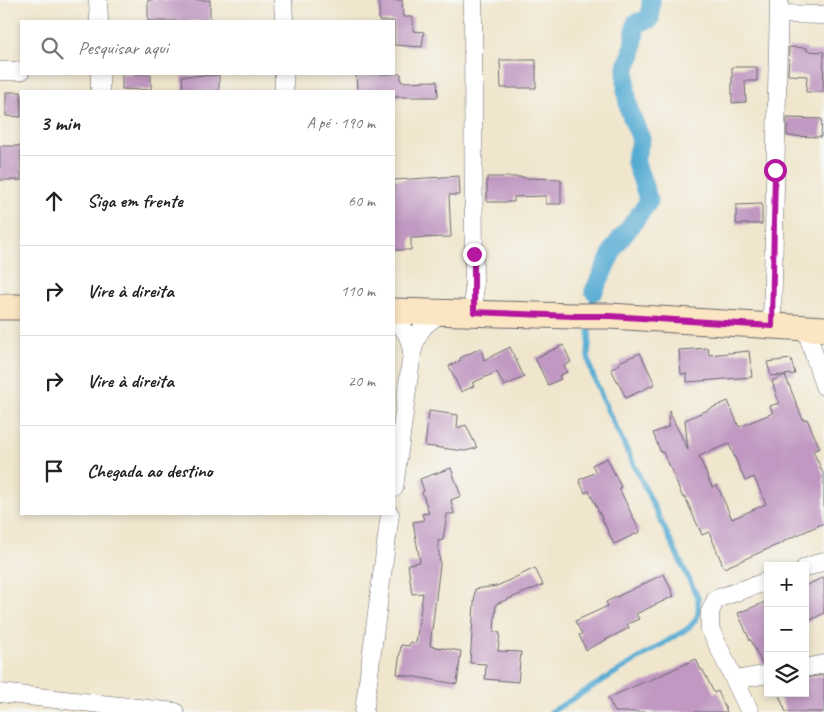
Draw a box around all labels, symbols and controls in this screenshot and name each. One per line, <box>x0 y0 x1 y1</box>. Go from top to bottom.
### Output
search box <box>20 20 395 75</box>
icon: search <box>38 34 66 62</box>
text: Pesquisar aqui <box>78 36 168 60</box>
text: 3 min <box>40 110 80 136</box>
text: A pé · 190 m <box>307 113 375 133</box>
route start <box>764 159 787 182</box>
icon: ahead <box>40 187 68 215</box>
text: Siga em frente <box>87 189 183 213</box>
text: 60 m <box>348 191 375 211</box>
route end <box>463 243 486 266</box>
icon: right <box>40 277 68 305</box>
text: Vire à direita <box>87 279 174 303</box>
text: 110 m <box>341 281 375 301</box>
icon: right <box>40 367 68 395</box>
text: Vire à direita <box>87 369 174 393</box>
text: 20 m <box>348 371 375 391</box>
icon: arrive <box>40 457 68 485</box>
text: Chegada ao destino <box>87 459 213 483</box>
map controls <box>764 562 809 697</box>
button: + <box>764 562 809 607</box>
button: − <box>764 607 809 652</box>
button: layers <box>764 652 809 697</box>

